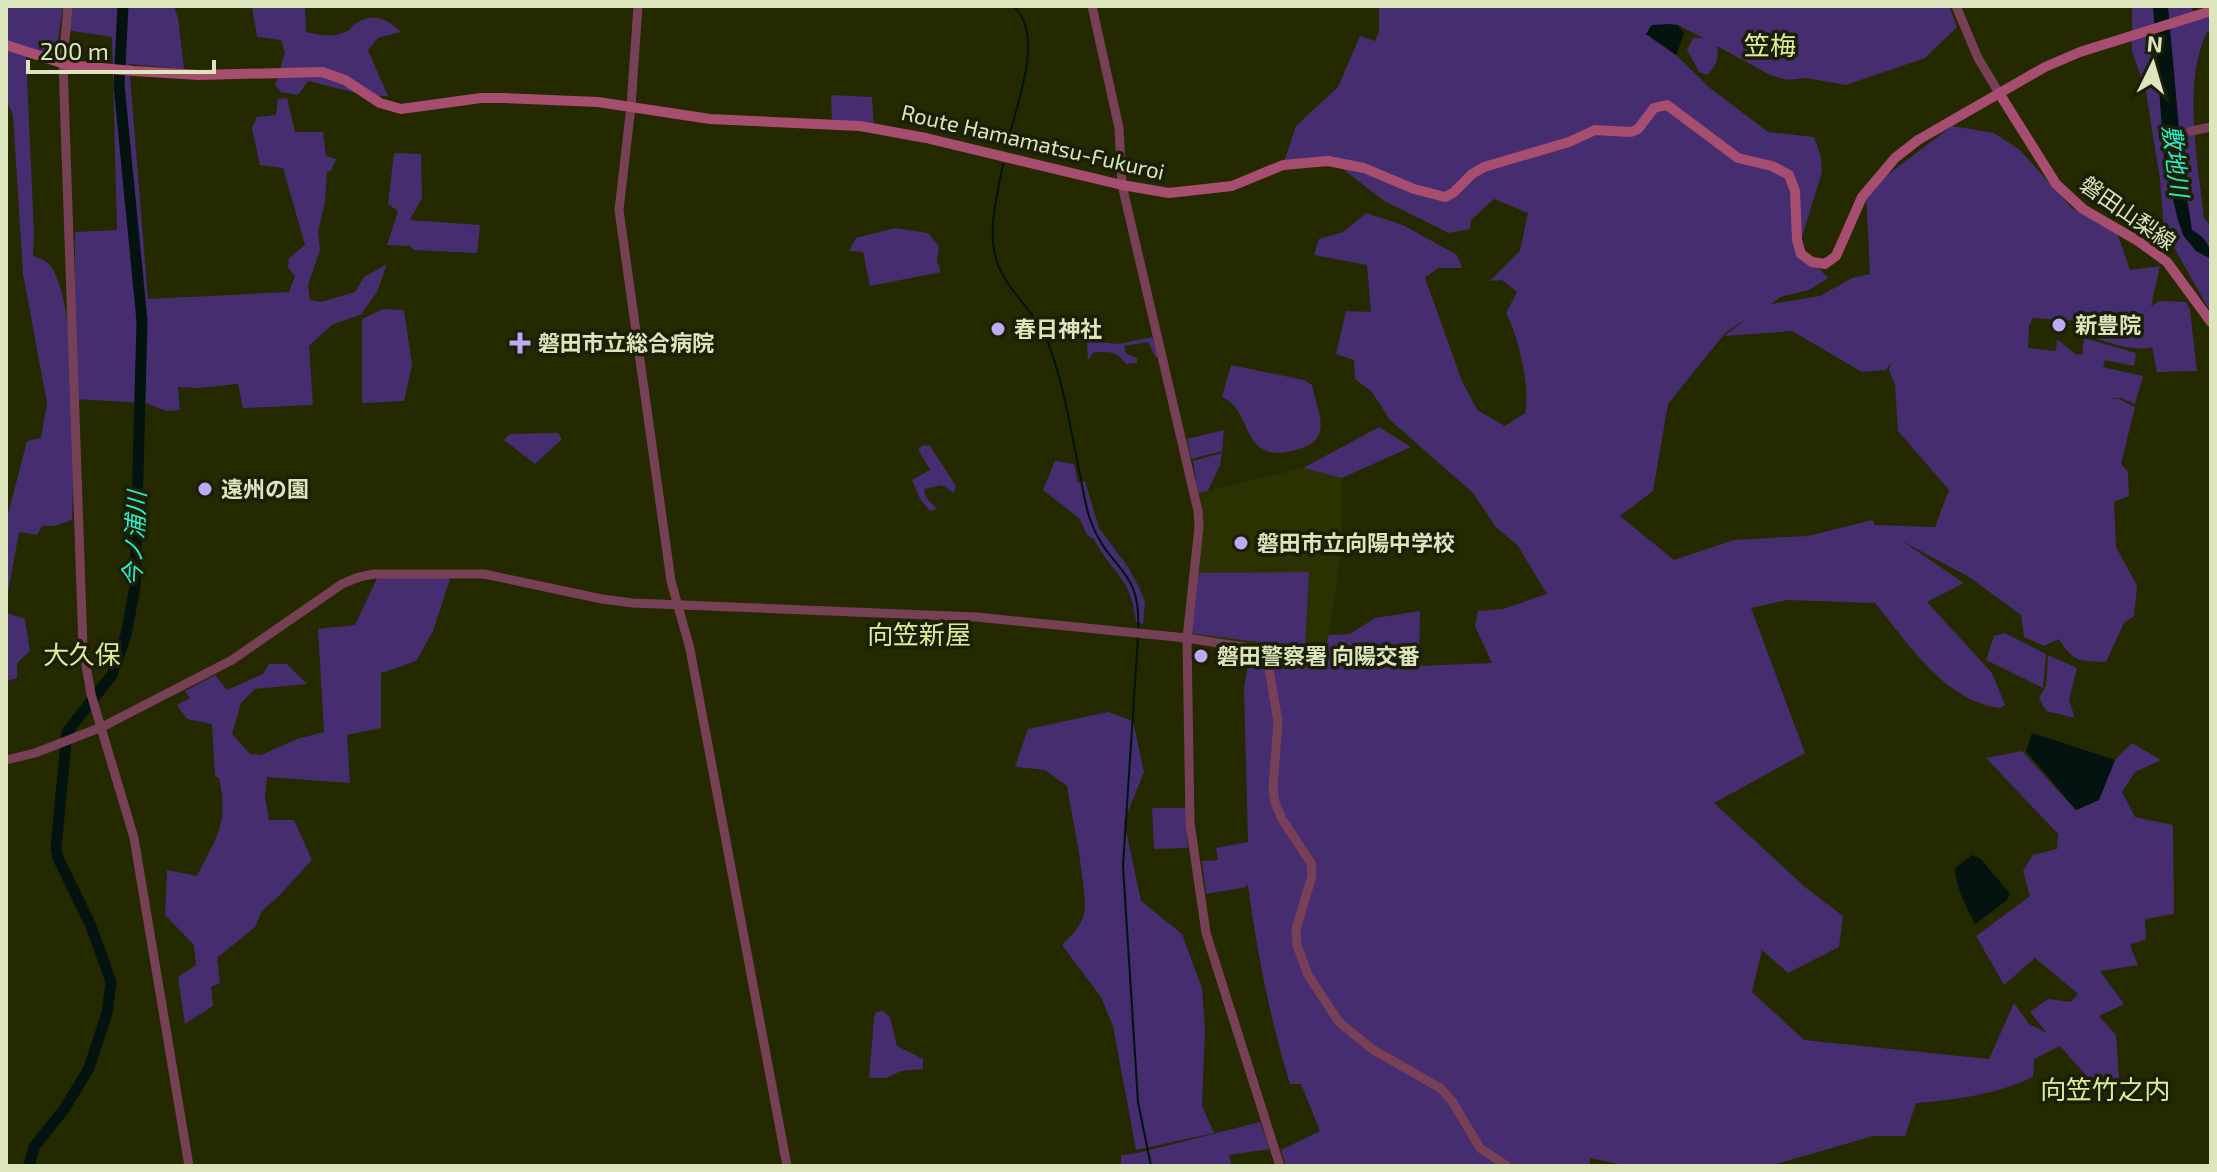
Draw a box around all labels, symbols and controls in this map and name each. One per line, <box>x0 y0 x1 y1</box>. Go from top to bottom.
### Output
scale bar <box>28 24 214 74</box>
north arrow <box>2113 24 2193 104</box>
district label: 笠梅 <box>1744 29 1796 60</box>
text: N <box>2146 29 2164 57</box>
text: 200 m <box>40 36 109 65</box>
street label: Route Hamamatsu-Fukuroi <box>899 98 1167 184</box>
water label: 敷地川 <box>2158 123 2196 201</box>
street label: 磐田山梨線 <box>2076 170 2181 254</box>
place label: 新豊院 <box>2075 311 2141 337</box>
place label: 春日神社 <box>1014 315 1102 341</box>
marker: 新豊院 <box>2050 316 2068 334</box>
marker: 春日神社 <box>989 320 1007 338</box>
place label: 磐田市立総合病院 <box>538 329 714 355</box>
marker: 磐田市立総合病院 <box>509 332 531 354</box>
place label: 遠州の園 <box>221 475 309 501</box>
marker: 遠州の園 <box>196 480 214 498</box>
water label: 今ノ浦川 <box>117 487 151 588</box>
place label: 磐田市立向陽中学校 <box>1257 529 1455 555</box>
marker: 磐田市立向陽中学校 <box>1232 534 1250 552</box>
district label: 向笠新屋 <box>867 618 971 649</box>
district label: 大久保 <box>43 638 121 669</box>
place label: 磐田警察署 向陽交番 <box>1217 642 1420 668</box>
marker: 磐田警察署 向陽交番 <box>1192 647 1210 665</box>
district label: 向笠竹之内 <box>2040 1073 2170 1104</box>

